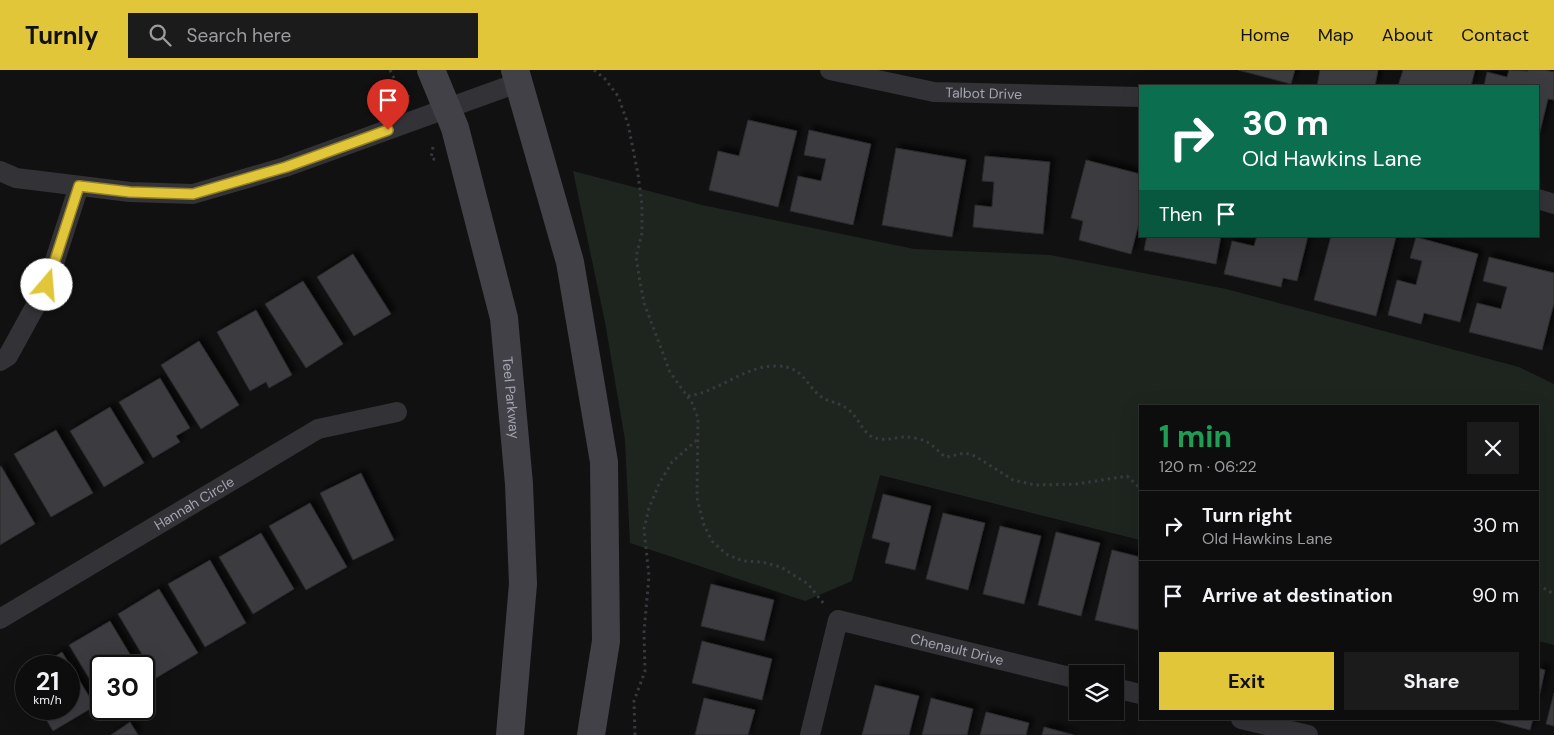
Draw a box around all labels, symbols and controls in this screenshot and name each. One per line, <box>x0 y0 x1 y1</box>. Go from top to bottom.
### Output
search box <box>128 13 478 58</box>
text: Turnly <box>25 20 98 51</box>
icon: search <box>146 21 174 49</box>
text: Search here <box>186 23 291 48</box>
text: Home <box>1240 23 1290 47</box>
text: Map <box>1318 23 1354 47</box>
text: About <box>1382 23 1433 47</box>
text: Contact <box>1461 23 1529 47</box>
pin <box>367 79 409 130</box>
street label: Talbot Drive <box>945 83 1022 103</box>
icon: arrive <box>374 86 402 114</box>
text: 30 m <box>1242 100 1329 146</box>
icon: right <box>1159 105 1224 170</box>
text: Old Hawkins Lane <box>1242 144 1422 173</box>
icon: arrive <box>1212 200 1240 228</box>
text: Then <box>1159 202 1202 227</box>
position arrow <box>20 258 72 310</box>
street label: Teel Parkway <box>499 356 524 440</box>
text: 1 min <box>1159 417 1232 456</box>
button: close <box>1467 422 1519 474</box>
text: 120 m · 06:22 <box>1159 456 1257 477</box>
street label: Hannah Circle <box>151 472 237 534</box>
text: Turn right <box>1202 503 1292 528</box>
icon: right <box>1159 512 1187 540</box>
text: 30 m <box>1473 513 1519 538</box>
text: Old Hawkins Lane <box>1202 528 1333 549</box>
icon: arrive <box>1159 582 1187 610</box>
text: Arrive at destination <box>1202 583 1393 608</box>
text: 90 m <box>1472 583 1519 608</box>
street label: Chenault Drive <box>909 629 1006 669</box>
button: Exit <box>1159 652 1334 710</box>
button: Share <box>1344 652 1519 710</box>
speed limit sign: 30 <box>90 655 155 720</box>
text: 21 <box>36 665 59 698</box>
map controls <box>1069 665 1124 720</box>
button: layers <box>1069 665 1124 720</box>
text: km/h <box>33 692 62 708</box>

